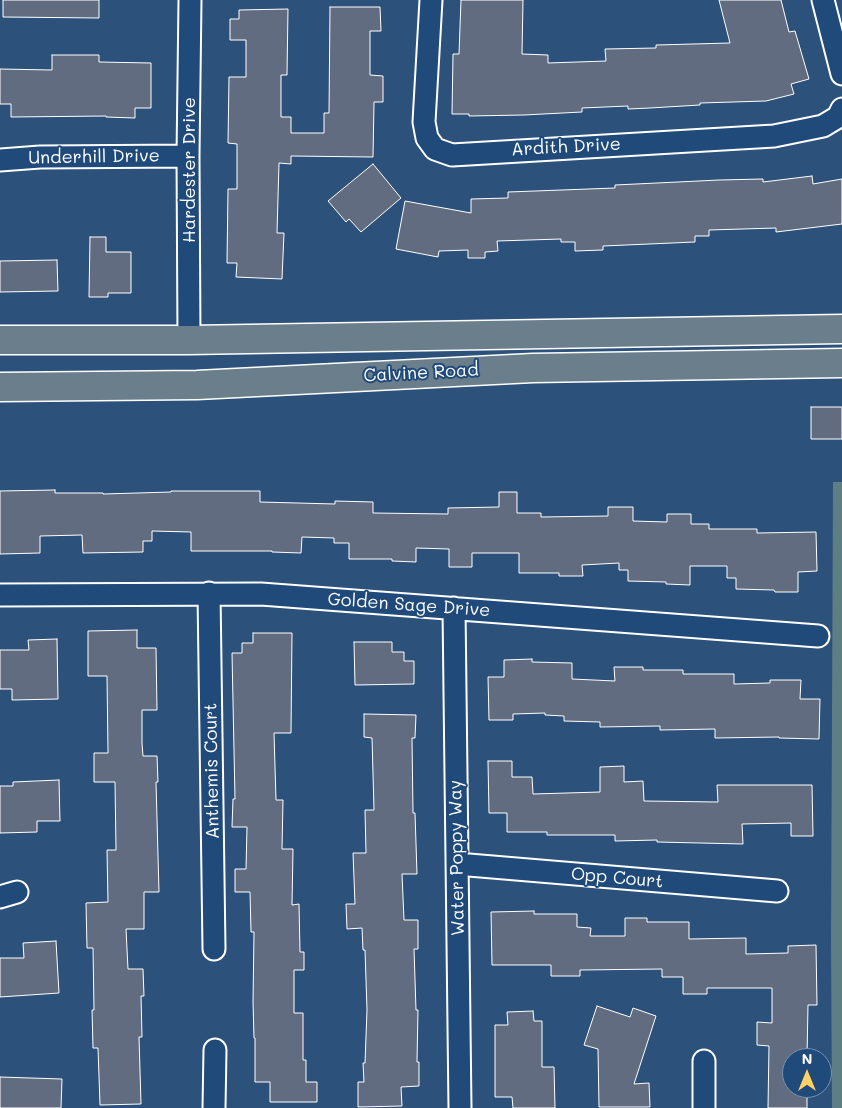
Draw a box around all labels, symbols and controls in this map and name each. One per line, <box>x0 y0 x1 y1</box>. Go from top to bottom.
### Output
street label: Hardester Drive <box>178 97 200 243</box>
street label: Ardith Drive <box>511 133 621 161</box>
street label: Underhill Drive <box>28 145 160 169</box>
street label: Calvine Road <box>363 359 479 387</box>
street label: Golden Sage Drive <box>327 589 491 621</box>
street label: Anthemis Court <box>200 703 224 839</box>
street label: Water Poppy Way <box>445 780 469 936</box>
street label: Opp Court <box>570 863 664 893</box>
north arrow <box>782 1048 832 1098</box>
text: N <box>802 1049 812 1068</box>

